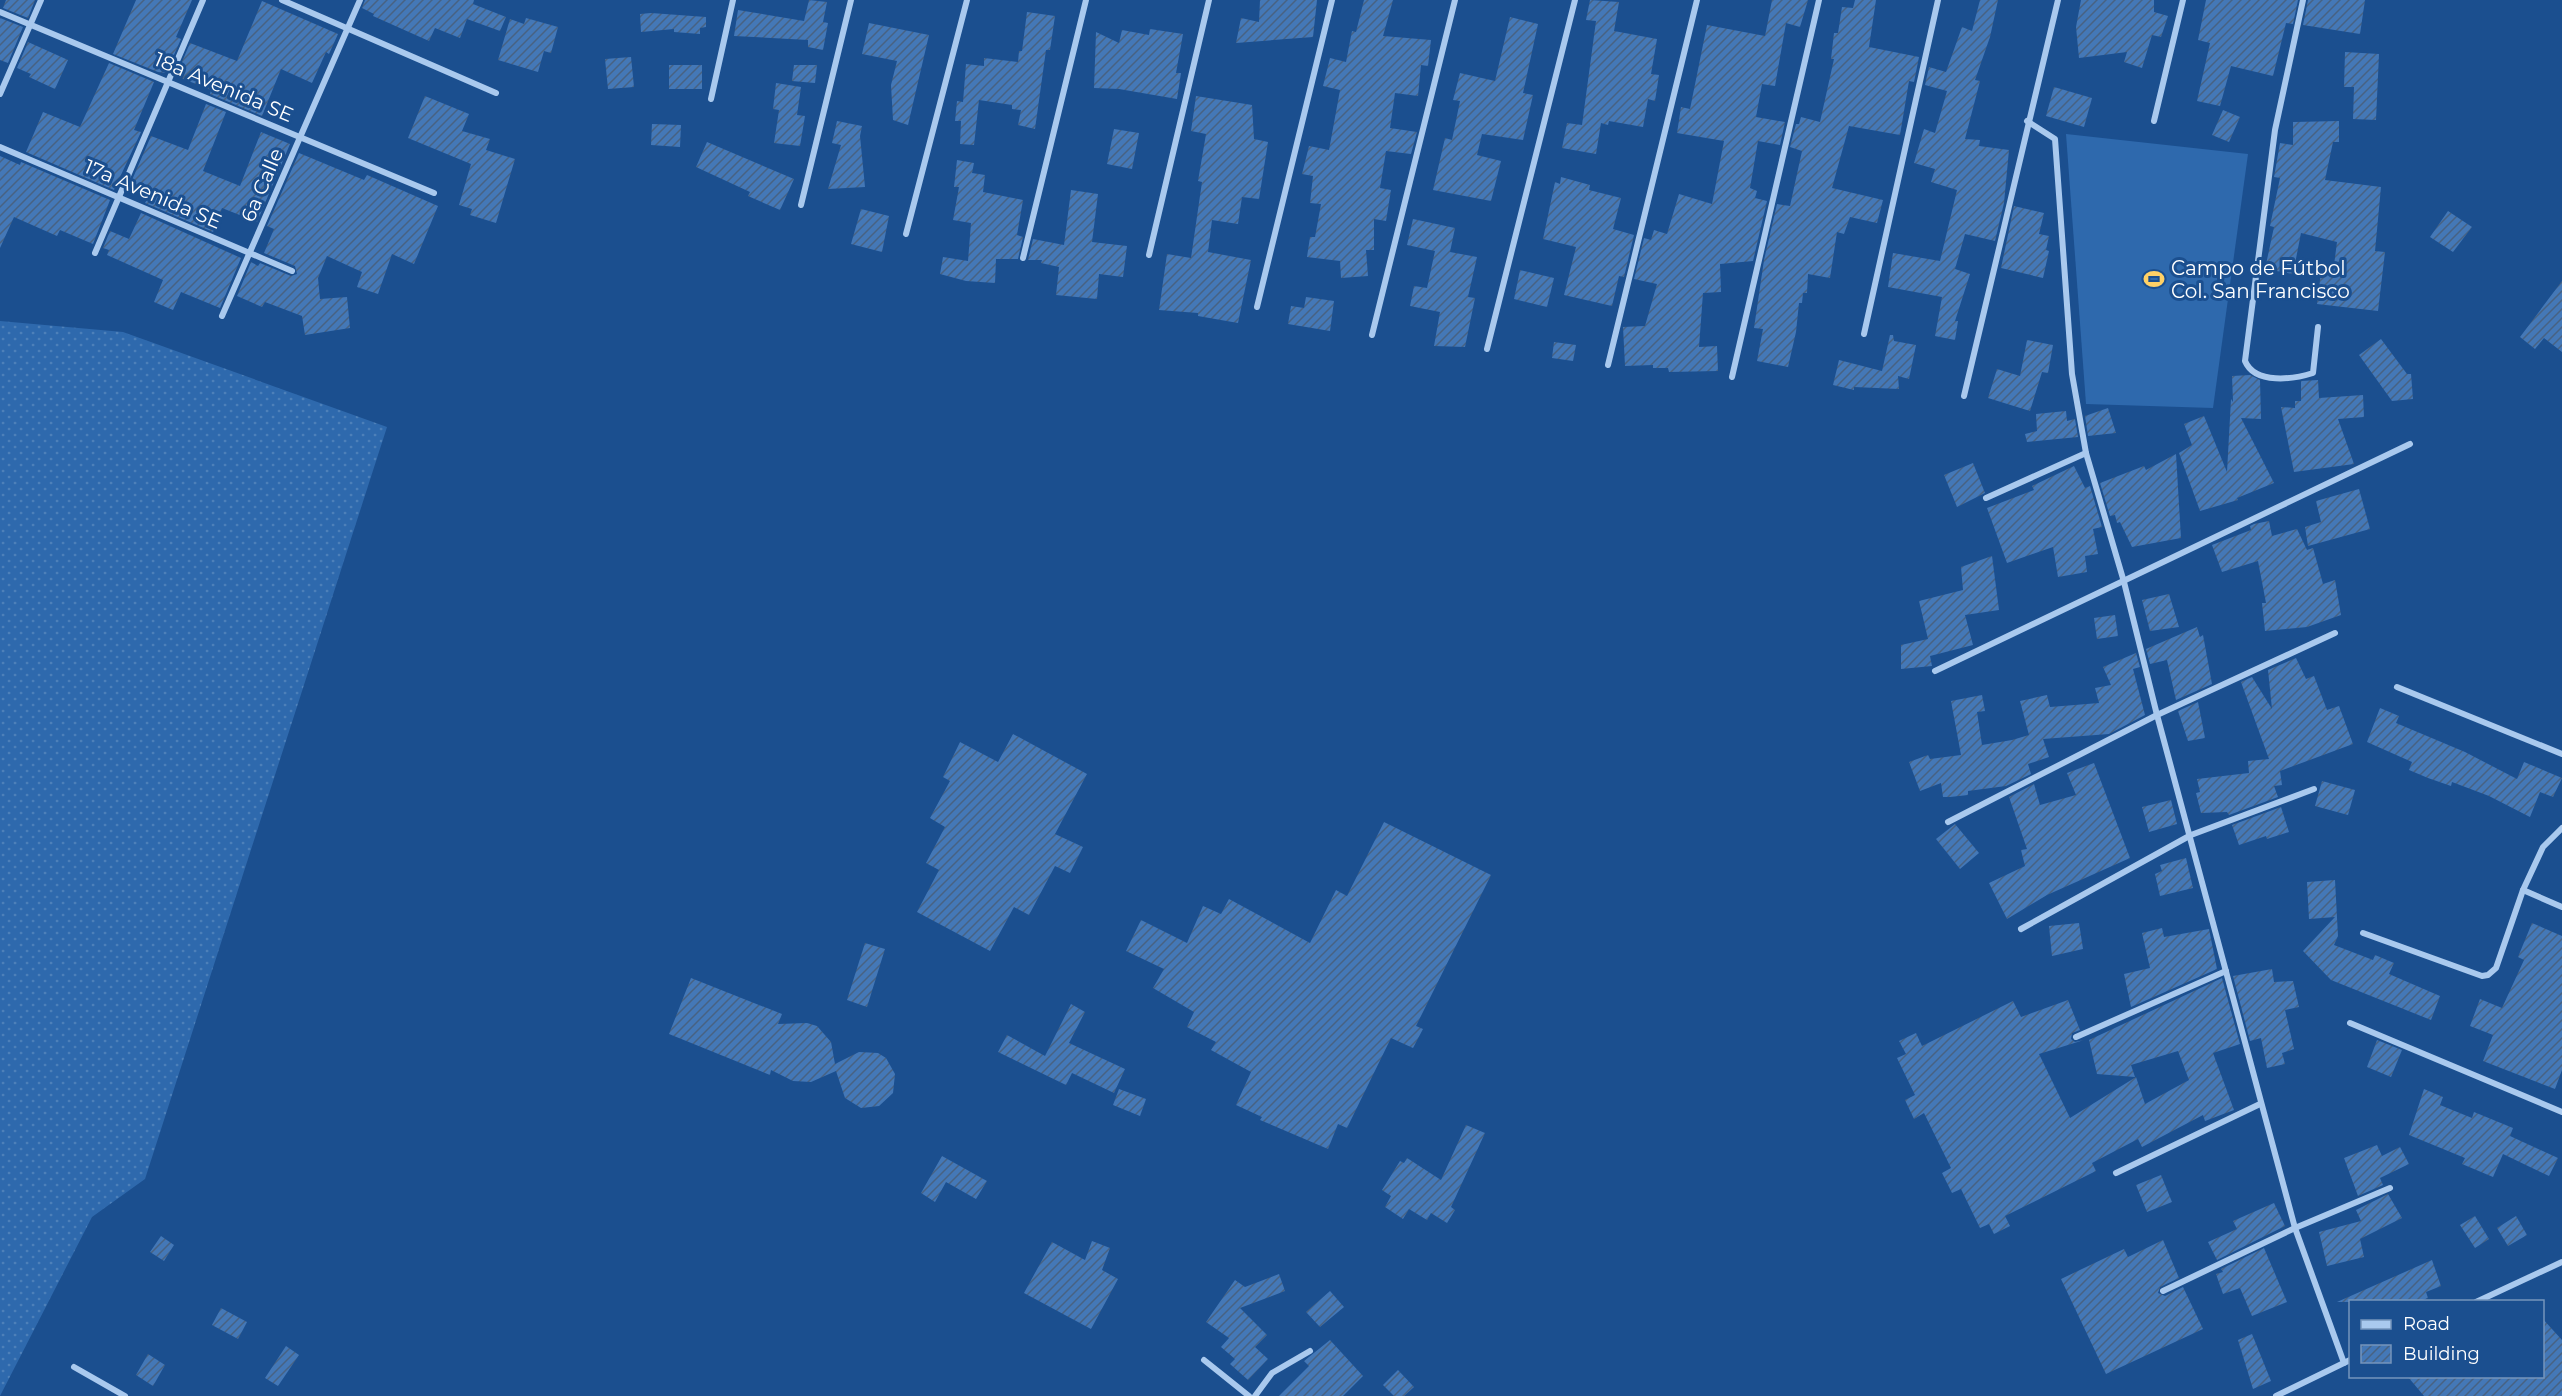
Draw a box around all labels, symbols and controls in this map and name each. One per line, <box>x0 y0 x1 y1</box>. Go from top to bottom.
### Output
street label: 18a Avenida SE <box>151 47 297 127</box>
street label: 6a Calle <box>236 144 288 226</box>
street label: 17a Avenida SE <box>81 154 225 234</box>
place label: Campo de Fútbol Col. San Francisco <box>2171 256 2350 303</box>
sports icon: Campo de Fútbol Col. San Francisco <box>2142 267 2166 291</box>
legend <box>2349 1300 2544 1378</box>
text: Road <box>2403 1313 2450 1335</box>
text: Building <box>2403 1343 2480 1365</box>

